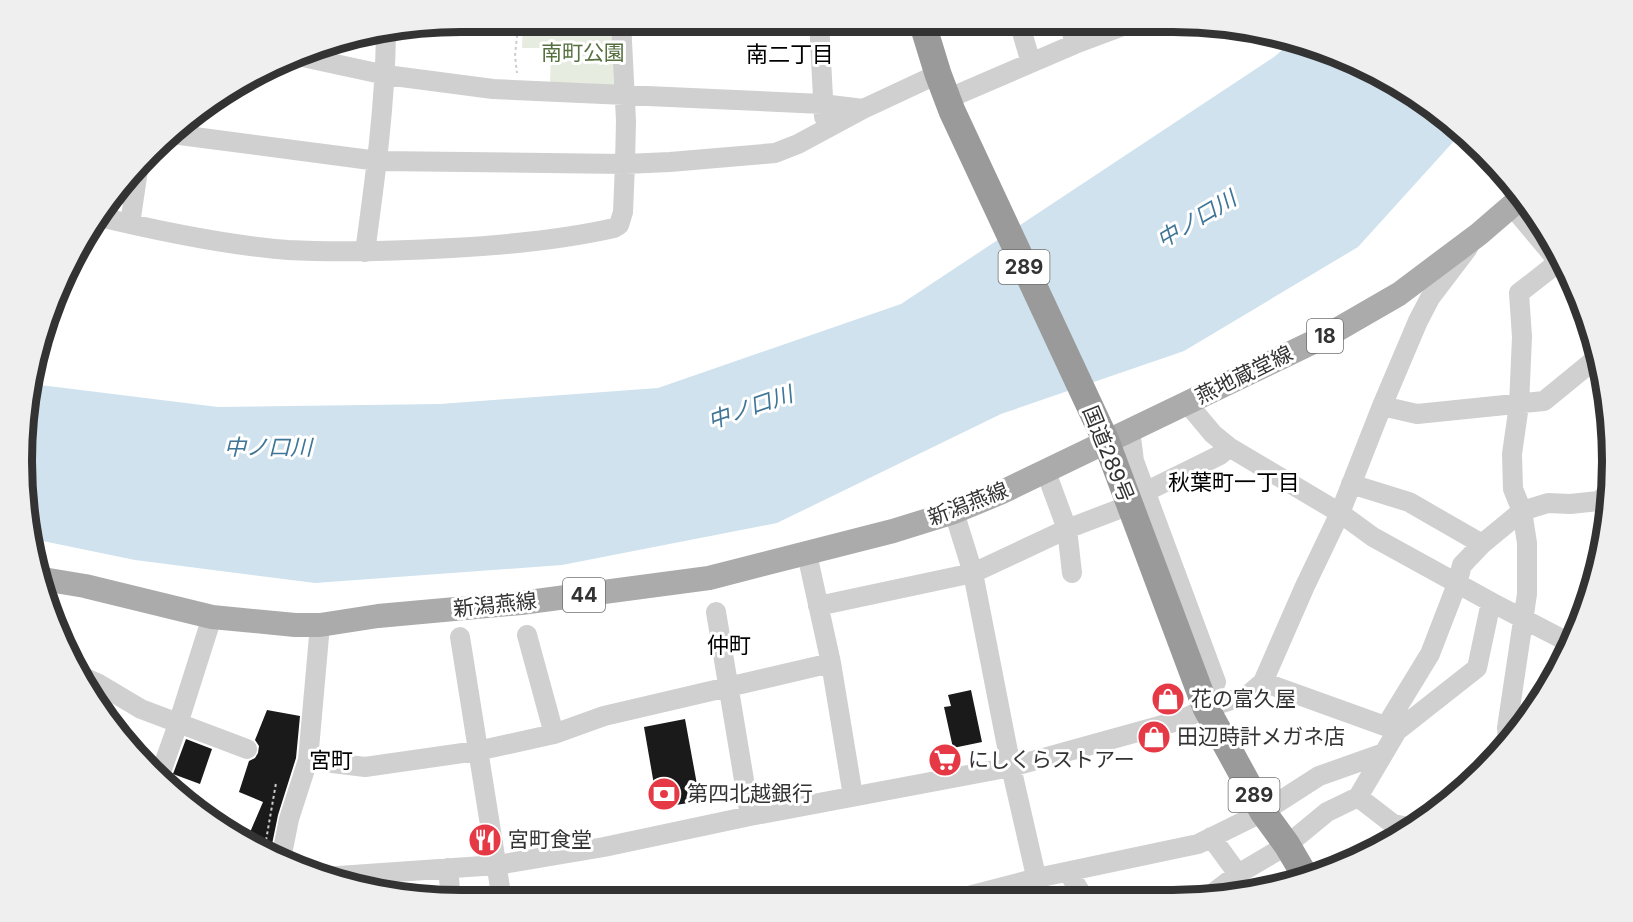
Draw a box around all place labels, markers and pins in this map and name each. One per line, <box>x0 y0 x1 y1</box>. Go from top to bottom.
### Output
shop icon: 花の富久屋 <box>1150 681 1186 717</box>
place label: 花の富久屋 <box>1191 686 1296 711</box>
shop icon: 田辺時計メガネ店 <box>1136 719 1172 755</box>
place label: 田辺時計メガネ店 <box>1177 724 1345 749</box>
supermarket icon: にしくらストアー <box>927 742 963 778</box>
place label: にしくらストアー <box>968 747 1135 772</box>
bank icon: 第四北越銀行 <box>646 776 682 812</box>
place label: 第四北越銀行 <box>687 781 813 806</box>
restaurant icon: 宮町食堂 <box>467 822 503 858</box>
place label: 宮町食堂 <box>508 827 592 852</box>

